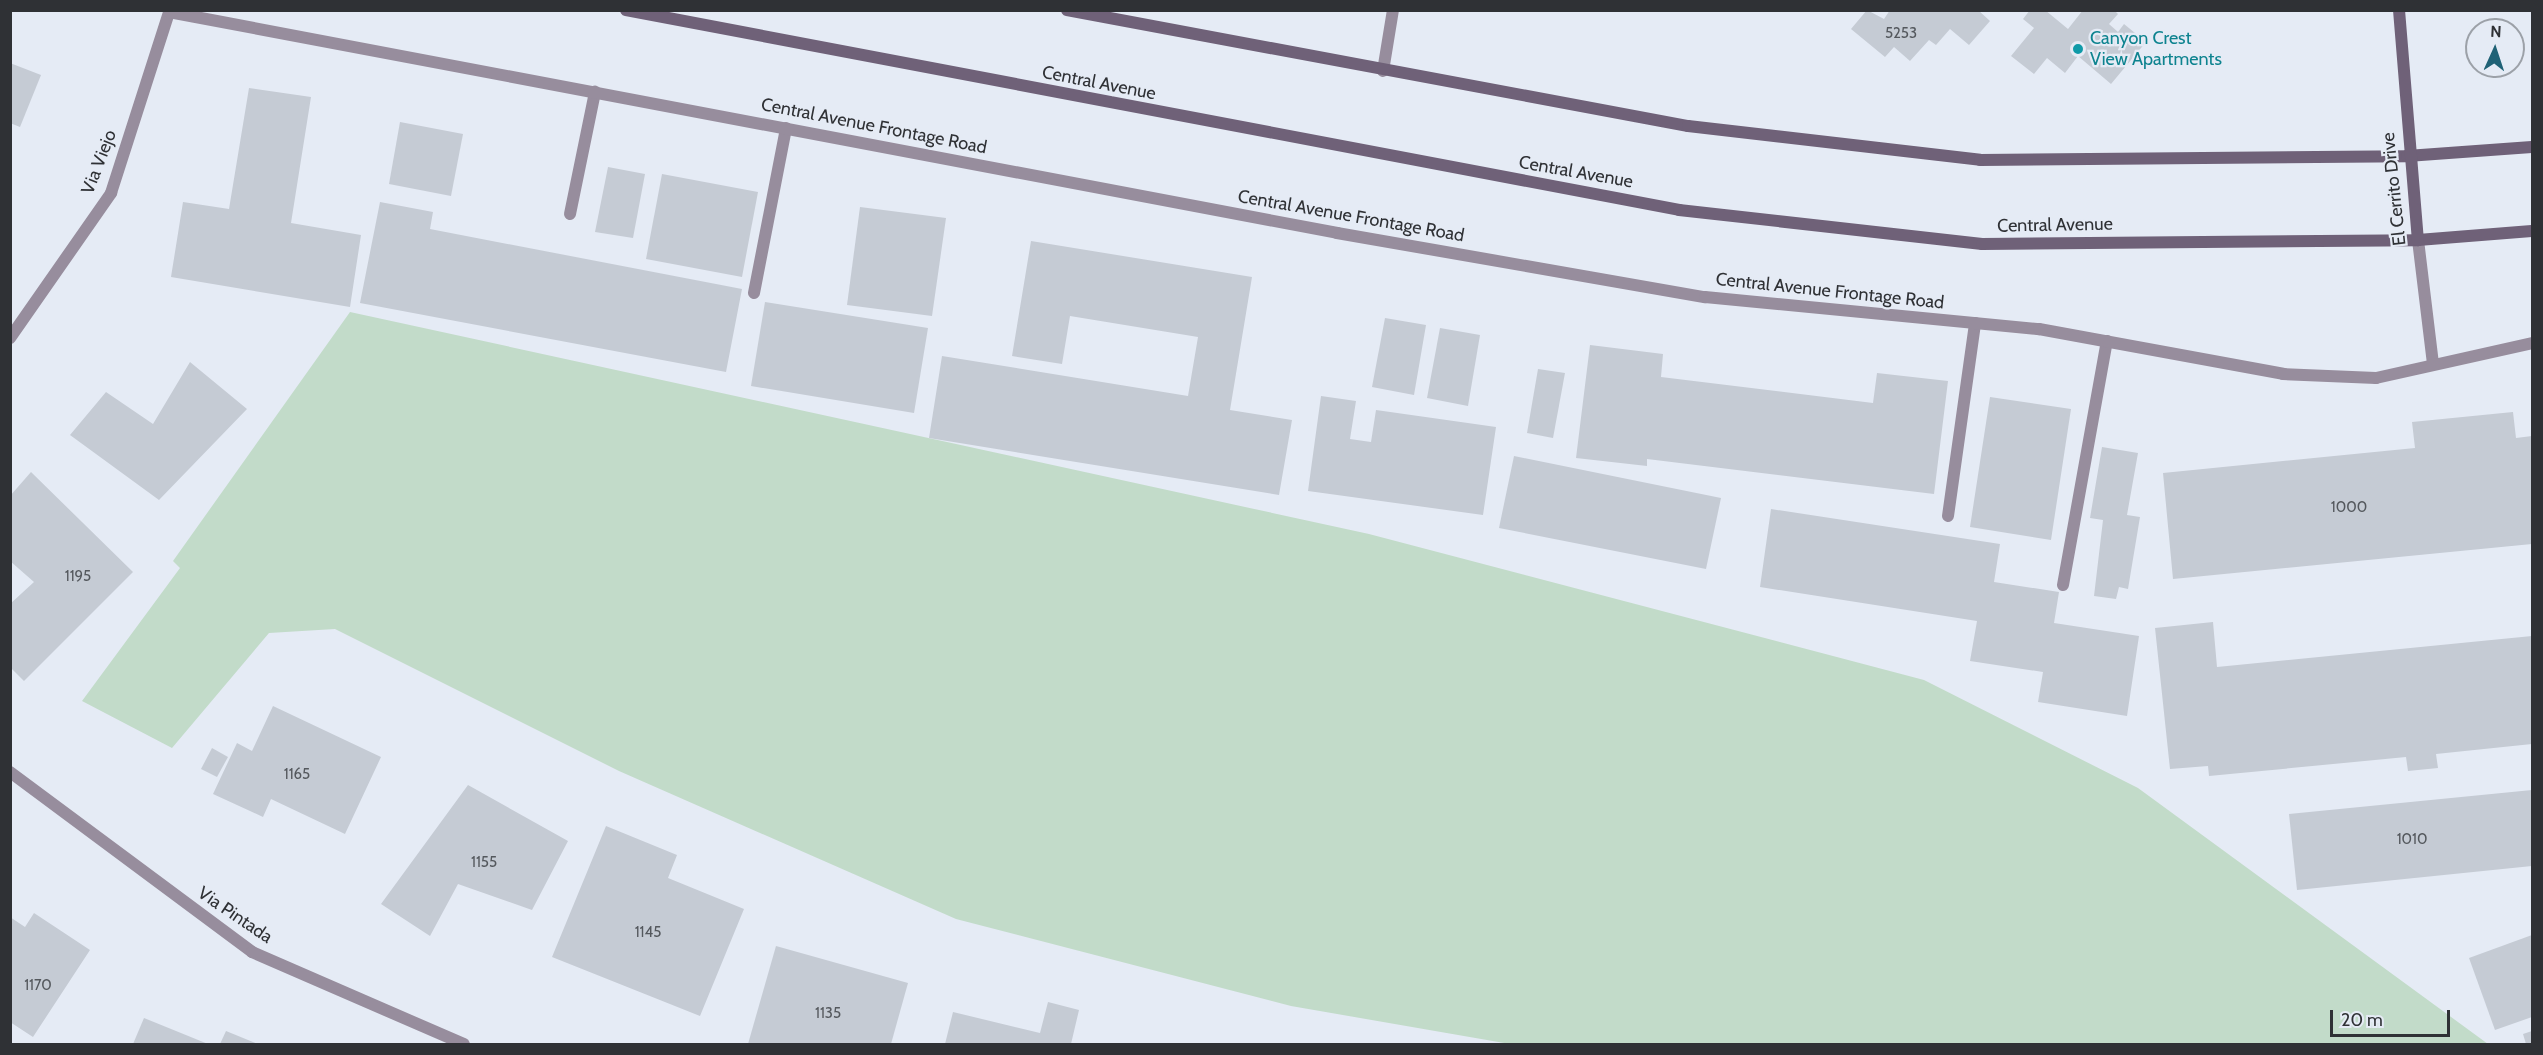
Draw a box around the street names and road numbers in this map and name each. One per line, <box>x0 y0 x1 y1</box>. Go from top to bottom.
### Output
street label: Central Avenue <box>1040 61 1158 105</box>
street label: Central Avenue Frontage Road <box>759 94 989 158</box>
street label: Via Viejo <box>77 127 121 197</box>
street label: El Cerrito Drive <box>2377 131 2411 247</box>
street label: Central Avenue <box>1517 151 1635 193</box>
street label: Central Avenue Frontage Road <box>1236 185 1466 247</box>
street label: Central Avenue <box>1997 213 2113 237</box>
street label: Central Avenue Frontage Road <box>1715 268 1945 314</box>
street label: Via Pintada <box>194 882 276 948</box>

